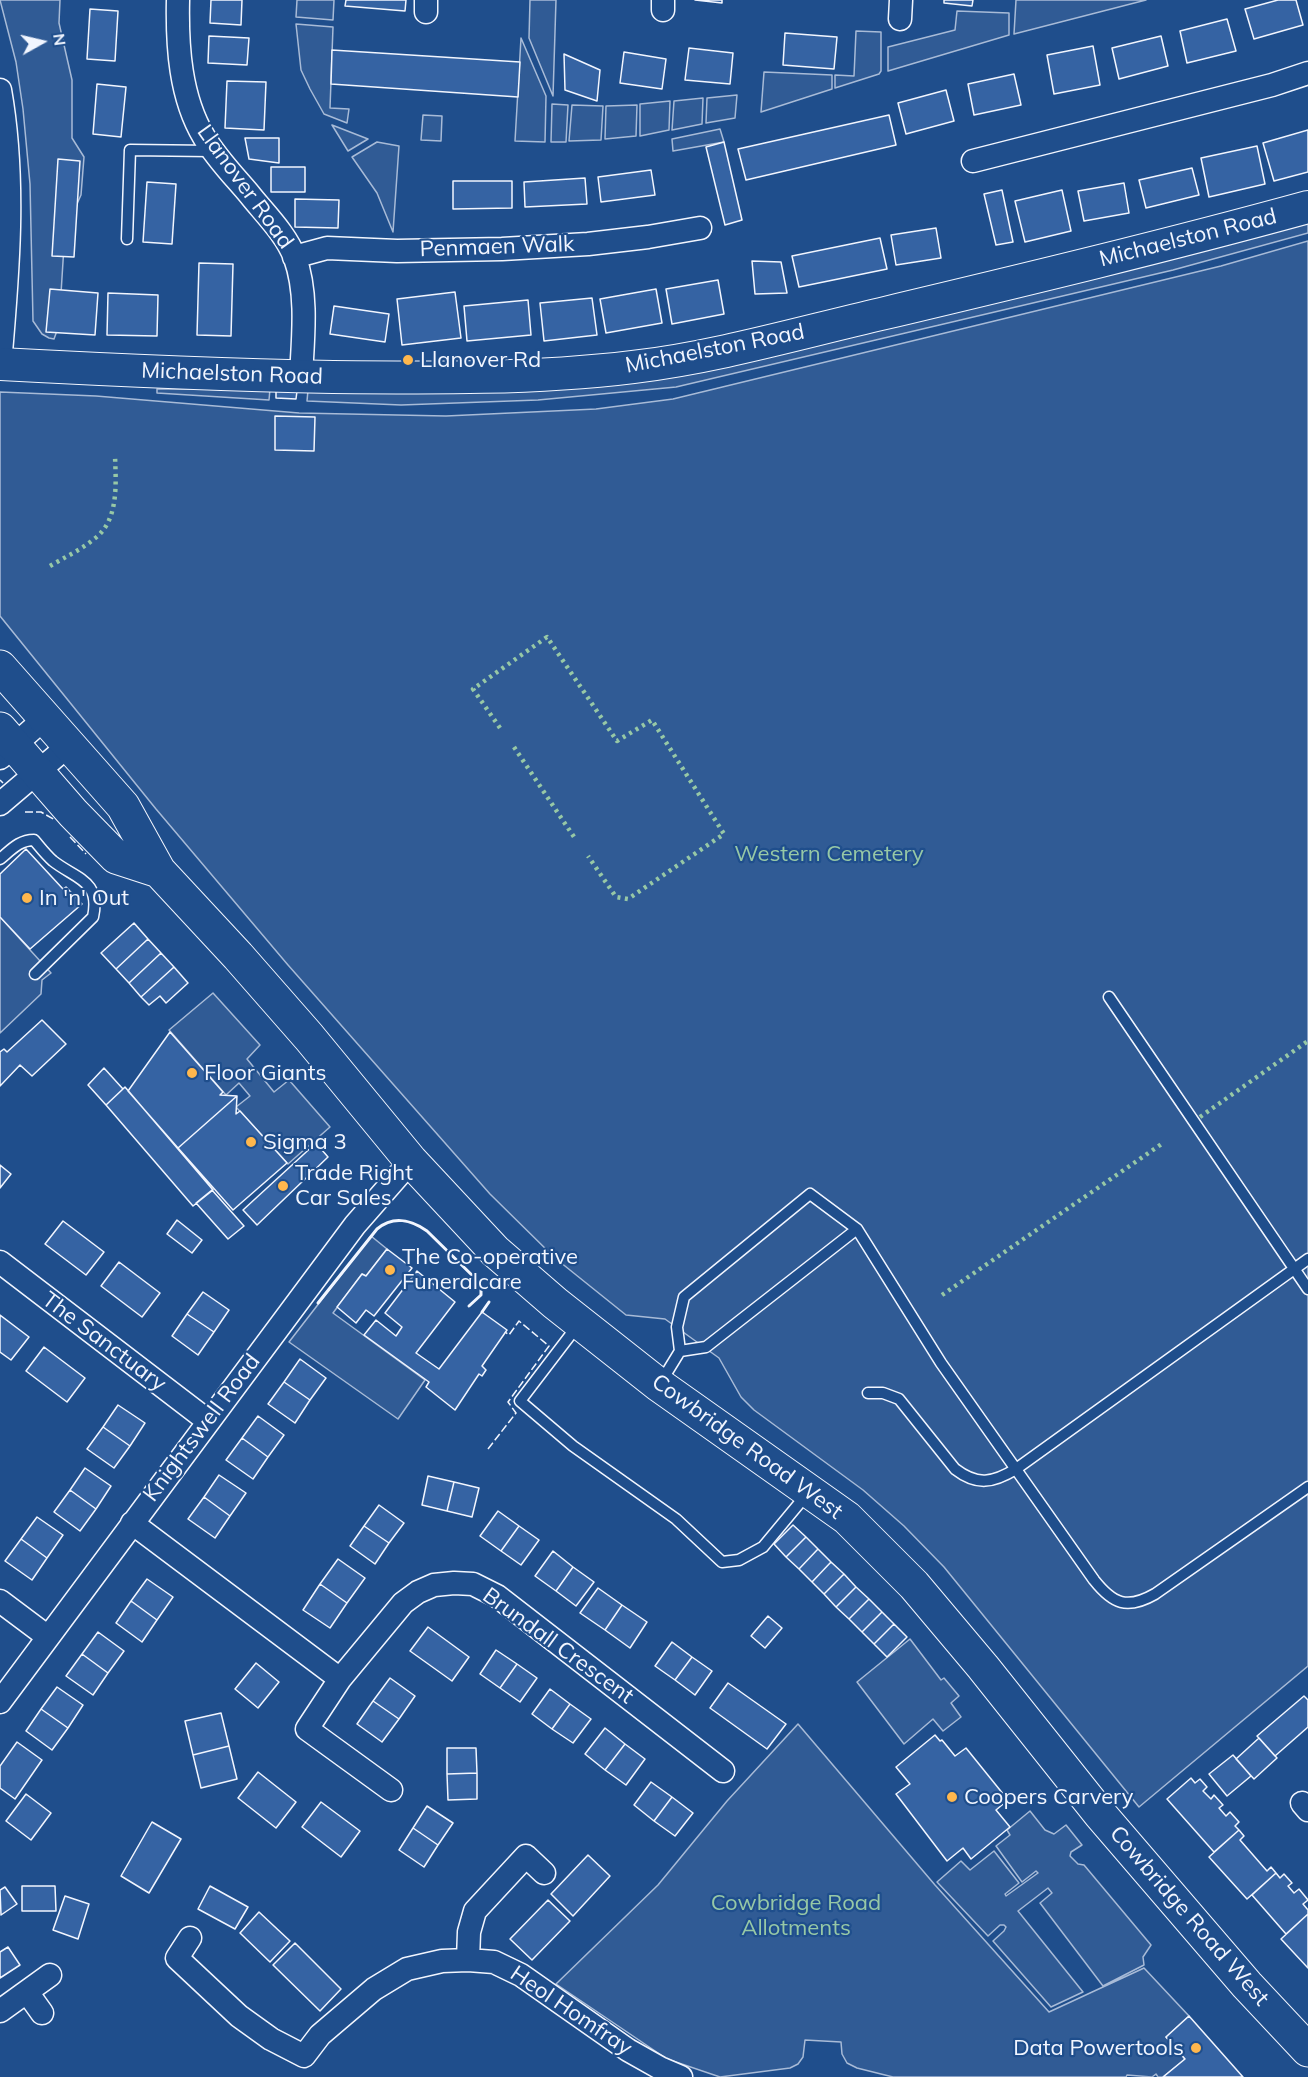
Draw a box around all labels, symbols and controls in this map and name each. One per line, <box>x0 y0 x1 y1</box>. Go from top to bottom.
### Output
north arrow <box>12 12 72 72</box>
text: N <box>49 32 71 47</box>
street label: Llanover Road <box>191 120 299 254</box>
street label: Michaelston Road <box>1097 203 1279 273</box>
street label: Penmaen Walk <box>419 231 575 263</box>
street label: Michaelston Road <box>623 319 807 379</box>
place label: Llanover Rd <box>420 347 541 373</box>
marker: Llanover Rd <box>401 353 415 367</box>
street label: Michaelston Road <box>141 358 323 390</box>
park label: Western Cemetery <box>734 841 924 867</box>
place label: In 'n' Out <box>39 885 129 911</box>
marker: In 'n' Out <box>20 891 34 905</box>
place label: Floor Giants <box>204 1060 326 1086</box>
marker: Floor Giants <box>185 1066 199 1080</box>
place label: Sigma 3 <box>263 1129 347 1155</box>
marker: Sigma 3 <box>244 1135 258 1149</box>
place label: Trade Right Car Sales <box>295 1160 413 1212</box>
marker: Trade Right Car Sales <box>276 1179 290 1193</box>
place label: The Co-operative Funeralcare <box>402 1244 578 1296</box>
marker: The Co-operative Funeralcare <box>383 1263 397 1277</box>
street label: The Sanctuary <box>37 1287 171 1397</box>
street label: Knightswell Road <box>138 1349 266 1507</box>
street label: Cowbridge Road West <box>646 1369 848 1525</box>
street label: Brundall Crescent <box>477 1582 639 1710</box>
place label: Coopers Carvery <box>964 1784 1133 1810</box>
marker: Coopers Carvery <box>945 1790 959 1804</box>
street label: Cowbridge Road West <box>1104 1821 1274 2011</box>
park label: Cowbridge Road Allotments <box>711 1890 881 1942</box>
street label: Heol Homfray <box>505 1961 637 2061</box>
place label: Data Powertools <box>1013 2035 1184 2061</box>
marker: Data Powertools <box>1189 2041 1203 2055</box>

